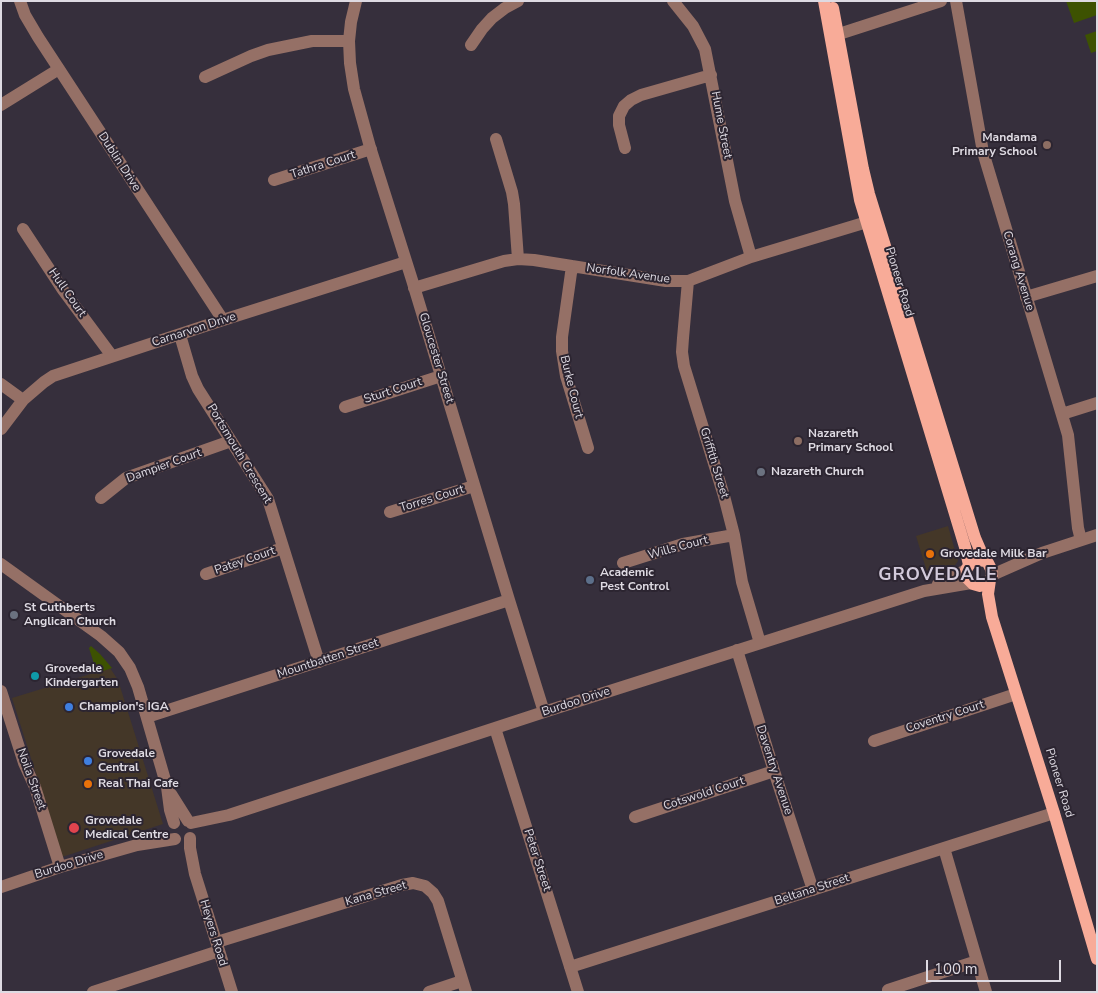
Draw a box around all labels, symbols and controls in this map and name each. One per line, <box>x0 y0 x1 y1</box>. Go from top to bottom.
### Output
street label: Hume Street <box>707 90 735 160</box>
street label: Dublin Drive <box>95 130 143 194</box>
place label: Mandama Primary School <box>952 131 1037 159</box>
marker: Mandama Primary School <box>1041 139 1053 151</box>
street label: Tathra Court <box>289 148 357 182</box>
street label: Corang Avenue <box>999 229 1037 313</box>
street label: Pioneer Road <box>882 245 916 319</box>
street label: Norfolk Avenue <box>585 261 671 287</box>
street label: Hull Court <box>45 266 89 320</box>
street label: Carnarvon Drive <box>150 310 238 350</box>
street label: Gloucester Street <box>415 311 457 405</box>
street label: Burke Court <box>556 354 586 420</box>
street label: Sturt Court <box>362 375 424 407</box>
street label: Portsmouth Crescent <box>204 402 274 506</box>
street label: Griffith Street <box>696 426 732 500</box>
place label: Nazareth Primary School <box>808 427 893 455</box>
marker: Nazareth Primary School <box>792 435 804 447</box>
street label: Dampier Court <box>124 446 204 486</box>
place label: Nazareth Church <box>771 465 864 479</box>
marker: Nazareth Church <box>755 466 767 478</box>
street label: Torres Court <box>398 482 466 516</box>
street label: Wills Court <box>646 533 710 563</box>
street label: Patey Court <box>213 544 277 578</box>
place label: Grovedale Milk Bar <box>940 547 1047 561</box>
marker: Grovedale Milk Bar <box>924 548 936 560</box>
district label: GROVEDALE <box>877 565 999 587</box>
place label: Academic Pest Control <box>600 566 669 594</box>
marker: Academic Pest Control <box>584 574 596 586</box>
place label: St Cuthberts Anglican Church <box>24 601 116 629</box>
marker: St Cuthberts Anglican Church <box>8 609 20 621</box>
street label: Mountbatten Street <box>276 636 380 682</box>
place label: Grovedale Kindergarten <box>45 662 118 690</box>
marker: Grovedale Kindergarten <box>29 670 41 682</box>
street label: Burdoo Drive <box>540 684 612 720</box>
street label: Coventry Court <box>904 698 986 736</box>
place label: Champion's IGA <box>79 700 169 714</box>
marker: Champion's IGA <box>63 701 75 713</box>
street label: Daventry Avenue <box>753 723 795 817</box>
street label: Noila Street <box>13 746 49 812</box>
street label: Pioneer Road <box>1042 746 1076 820</box>
place label: Grovedale Central <box>98 747 155 775</box>
marker: Grovedale Central <box>82 755 94 767</box>
street label: Cotswold Court <box>662 774 746 814</box>
place label: Real Thai Cafe <box>98 777 179 791</box>
marker: Real Thai Cafe <box>82 778 94 790</box>
place label: Grovedale Medical Centre <box>85 814 168 842</box>
marker: Grovedale Medical Centre <box>67 821 81 835</box>
street label: Peter Street <box>520 827 554 893</box>
street label: Burdoo Drive <box>33 848 105 882</box>
street label: Beltana Street <box>773 871 851 909</box>
street label: Kana Street <box>344 878 408 910</box>
street label: Heyers Road <box>196 898 230 968</box>
scale bar <box>928 950 1063 982</box>
text: 100 m <box>934 959 978 979</box>

